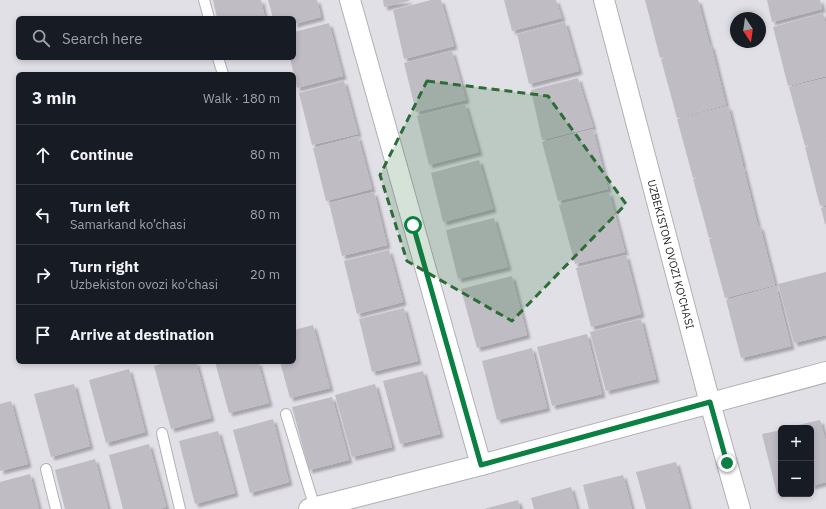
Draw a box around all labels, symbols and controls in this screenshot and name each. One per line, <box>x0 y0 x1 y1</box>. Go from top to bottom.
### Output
north arrow <box>730 12 766 48</box>
search box <box>16 16 296 60</box>
icon: search <box>30 27 52 49</box>
text: Search here <box>62 29 142 48</box>
text: 3 min <box>32 87 76 109</box>
text: Walk · 180 m <box>203 90 280 107</box>
icon: ahead <box>32 144 54 166</box>
text: Continue <box>70 145 134 164</box>
text: 80 m <box>250 146 280 163</box>
street label: UZBEKISTON OVOZI KO'CHASI <box>645 178 697 331</box>
text: Turn left <box>70 197 130 216</box>
icon: left <box>32 204 54 226</box>
text: 80 m <box>250 206 280 223</box>
text: Samarkand ko’chasi <box>70 216 186 233</box>
route start <box>404 216 422 234</box>
text: Turn right <box>70 257 139 276</box>
icon: right <box>32 264 54 286</box>
text: 20 m <box>250 266 280 283</box>
text: Uzbekiston ovozi ko'chasi <box>70 276 218 293</box>
icon: arrive <box>32 324 54 346</box>
text: Arrive at destination <box>70 325 214 344</box>
map controls <box>778 425 814 497</box>
button: + <box>778 425 814 461</box>
route end <box>718 454 736 472</box>
button: − <box>778 461 814 497</box>

